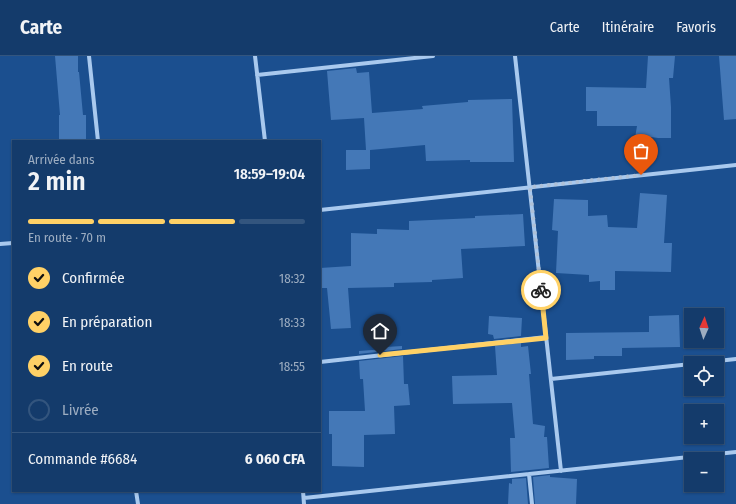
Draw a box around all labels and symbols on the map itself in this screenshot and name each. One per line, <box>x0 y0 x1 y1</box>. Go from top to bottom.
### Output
pin <box>624 134 658 175</box>
courier <box>521 270 561 310</box>
north arrow <box>684 308 724 348</box>
pin <box>363 314 397 355</box>

